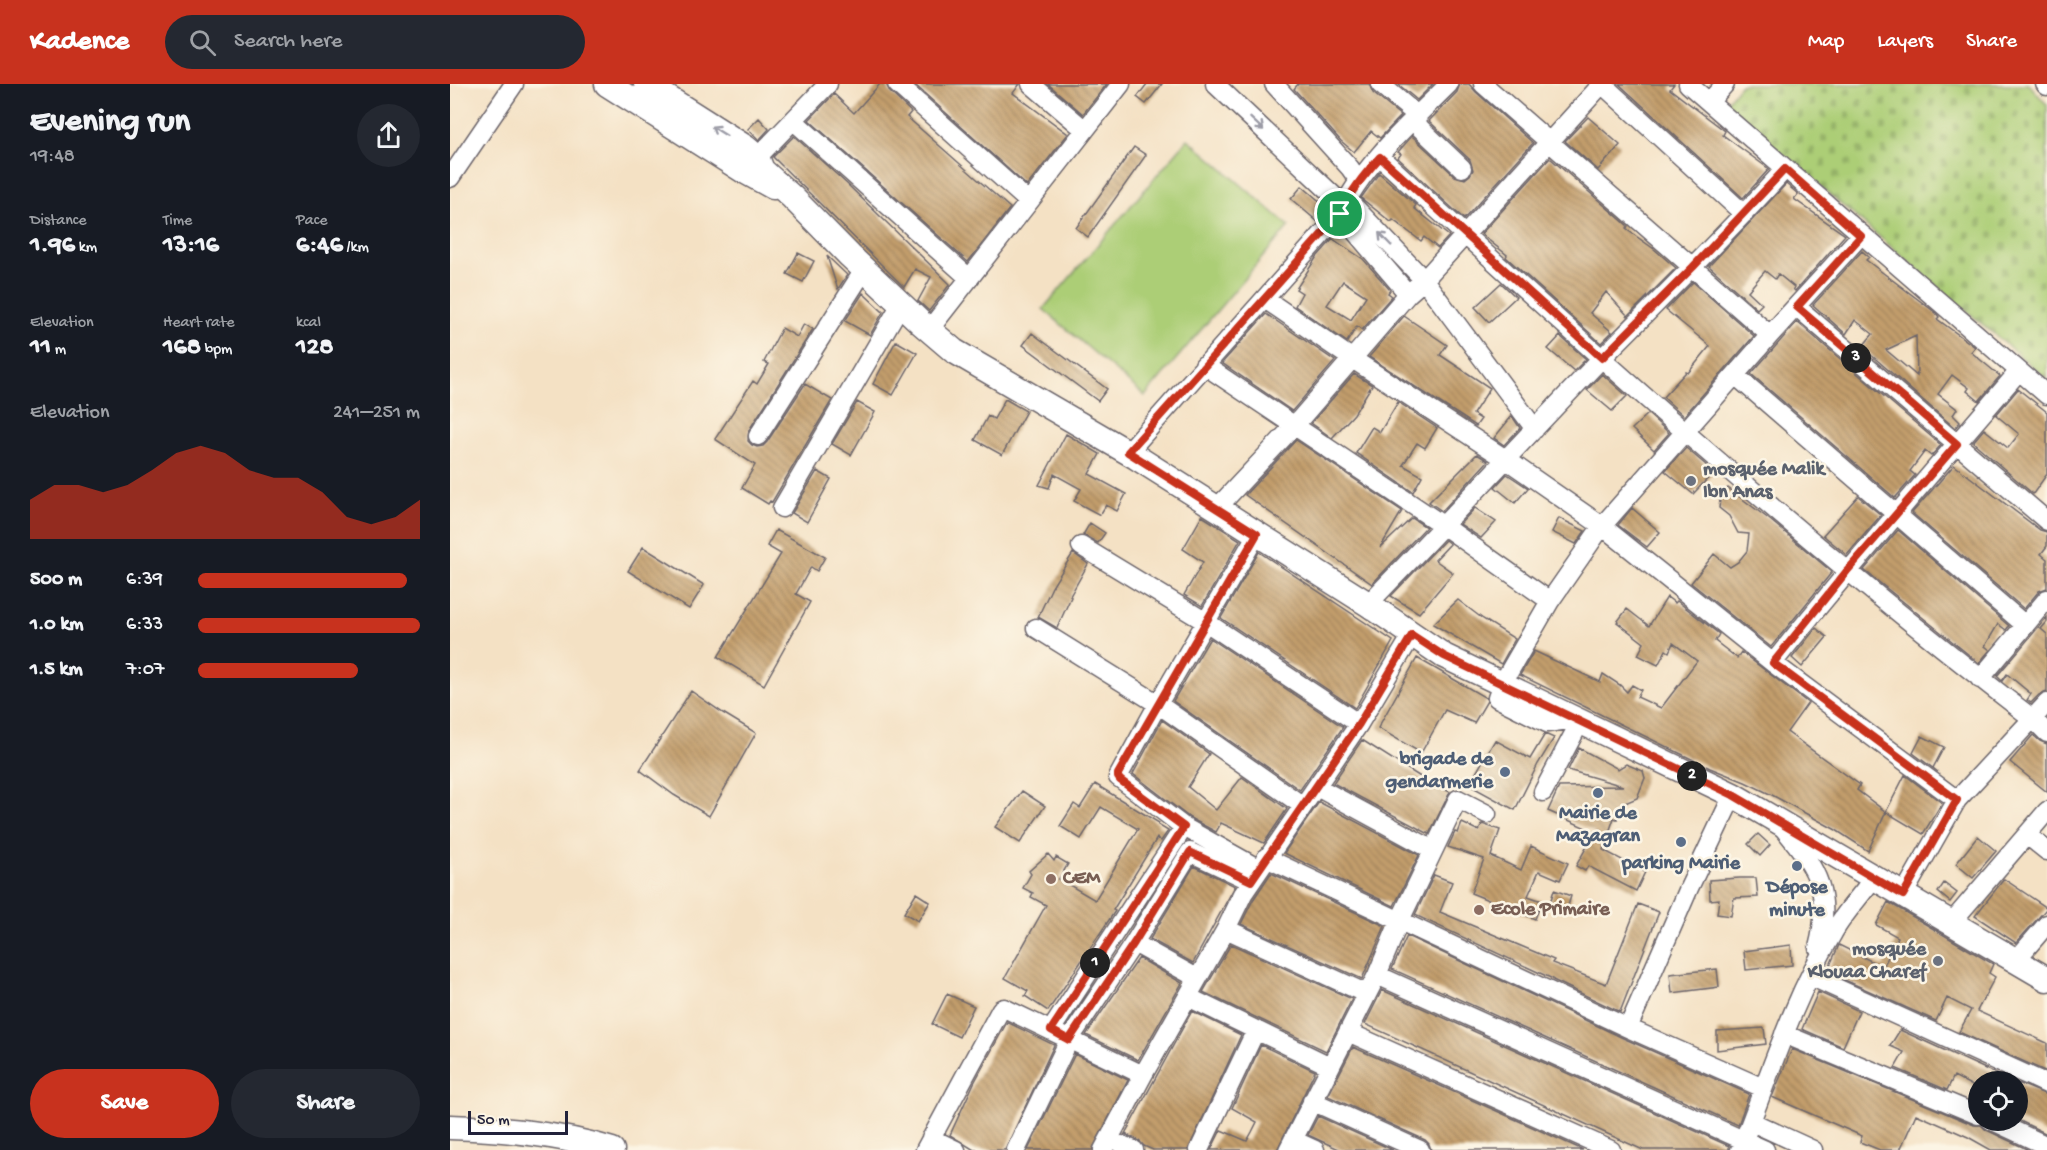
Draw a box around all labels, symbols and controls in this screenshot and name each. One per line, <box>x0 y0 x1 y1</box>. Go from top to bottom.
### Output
search box <box>165 15 585 69</box>
text: Kadence <box>30 26 129 59</box>
icon: search <box>186 26 219 59</box>
text: Search here <box>234 29 342 55</box>
text: Map <box>1808 30 1844 55</box>
text: Layers <box>1877 30 1933 55</box>
text: Share <box>1966 30 2017 55</box>
text: Evening run <box>30 104 190 142</box>
button: share <box>357 104 420 167</box>
one-way arrow <box>1250 117 1265 131</box>
one-way arrow <box>711 124 728 136</box>
text: 19:48 <box>30 146 75 169</box>
pin <box>1314 188 1365 239</box>
icon: arrive <box>1323 197 1356 230</box>
text: Distance <box>30 212 87 231</box>
text: Time <box>163 212 192 231</box>
text: Pace <box>296 212 327 231</box>
text: 1.96 <box>30 231 75 262</box>
text: 13:16 <box>163 231 219 262</box>
text: 6:46 <box>296 231 343 262</box>
one-way arrow <box>1378 232 1392 247</box>
text: km <box>75 239 97 258</box>
text: /km <box>343 239 369 258</box>
text: Elevation <box>30 314 94 333</box>
text: Heart rate <box>163 314 235 333</box>
text: kcal <box>296 314 321 333</box>
text: 11 <box>30 333 51 364</box>
text: 168 <box>163 333 201 364</box>
text: 128 <box>296 333 334 364</box>
text: m <box>51 341 66 360</box>
text: bpm <box>201 341 232 360</box>
pin: 3 <box>1841 343 1871 373</box>
text: 3 <box>1852 348 1860 367</box>
text: Elevation <box>30 402 110 425</box>
text: 241–251 m <box>333 402 420 425</box>
place label: mosquée Malik Ibn Anas <box>1703 459 1826 505</box>
marker: mosquée Malik Ibn Anas <box>1684 474 1698 488</box>
text: 500 m <box>30 569 82 592</box>
text: 6:39 <box>126 569 163 592</box>
text: 1.0 km <box>30 614 84 637</box>
text: 6:33 <box>126 614 163 637</box>
text: 1.5 km <box>30 659 83 682</box>
text: 7:07 <box>126 659 164 682</box>
place label: brigade de gendarmerie <box>1385 749 1494 795</box>
pin: 2 <box>1677 761 1707 791</box>
marker: brigade de gendarmerie <box>1498 765 1512 779</box>
text: 2 <box>1688 766 1696 785</box>
marker: Mairie de Mazagran <box>1591 786 1605 800</box>
place label: Mairie de Mazagran <box>1556 803 1640 849</box>
marker: parking Mairie <box>1674 835 1688 849</box>
place label: parking Mairie <box>1621 853 1741 876</box>
marker: Dépose minute <box>1790 859 1804 873</box>
place label: CEM <box>1062 868 1101 891</box>
marker: CEM <box>1044 872 1058 886</box>
place label: Dépose minute <box>1764 877 1828 923</box>
place label: Ecole Primaire <box>1491 899 1610 922</box>
marker: Ecole Primaire <box>1472 903 1486 917</box>
place label: mosquée Klouaa Charef <box>1807 939 1928 985</box>
pin: 1 <box>1080 948 1110 978</box>
text: 1 <box>1092 953 1098 972</box>
marker: mosquée Klouaa Charef <box>1931 954 1945 968</box>
button: Save <box>30 1069 219 1138</box>
button: Share <box>231 1069 420 1138</box>
map controls <box>1968 1071 2028 1131</box>
button: locate <box>1968 1071 2028 1131</box>
scale bar <box>468 1108 568 1136</box>
text: 50 m <box>477 1112 510 1131</box>

